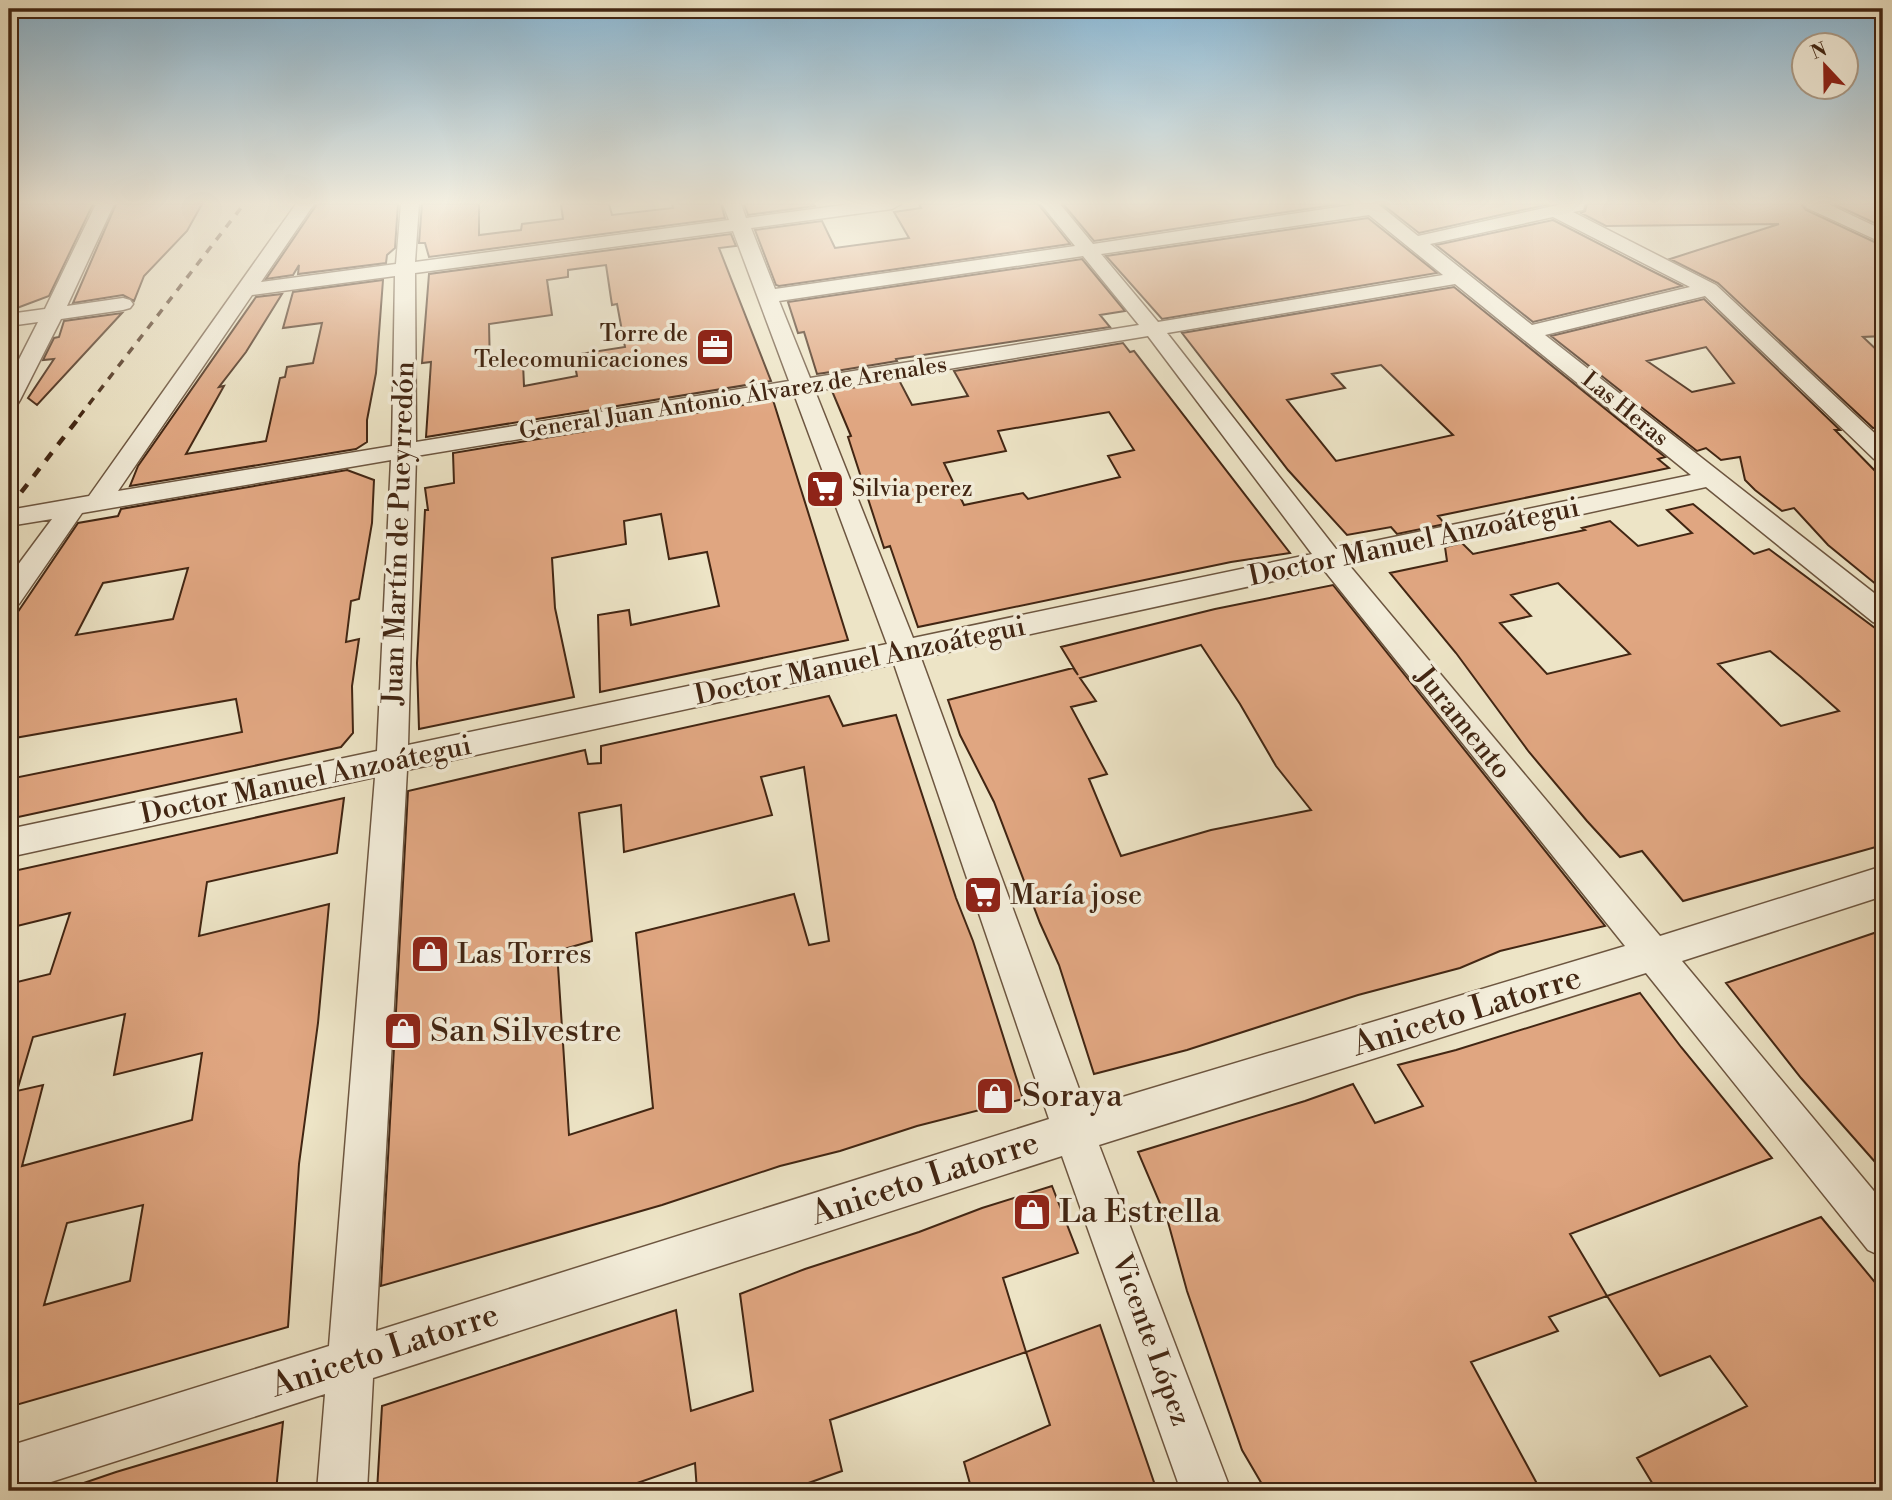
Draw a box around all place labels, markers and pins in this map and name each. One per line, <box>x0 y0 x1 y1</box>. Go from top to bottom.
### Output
place label: Torre de Telecomunicaciones <box>474 320 688 374</box>
office icon: Torre de Telecomunicaciones <box>694 326 736 368</box>
supermarket icon: Silvia perez <box>804 468 846 510</box>
place label: Silvia perez <box>852 475 973 503</box>
supermarket icon: María jose <box>962 874 1004 916</box>
place label: María jose <box>1010 878 1142 913</box>
shop icon: Las Torres <box>409 933 451 975</box>
place label: Las Torres <box>457 937 592 972</box>
shop icon: San Silvestre <box>382 1010 424 1052</box>
place label: San Silvestre <box>430 1011 622 1052</box>
shop icon: Soraya <box>974 1075 1016 1117</box>
place label: Soraya <box>1022 1076 1123 1117</box>
shop icon: La Estrella <box>1011 1191 1053 1233</box>
place label: La Estrella <box>1059 1192 1221 1233</box>

